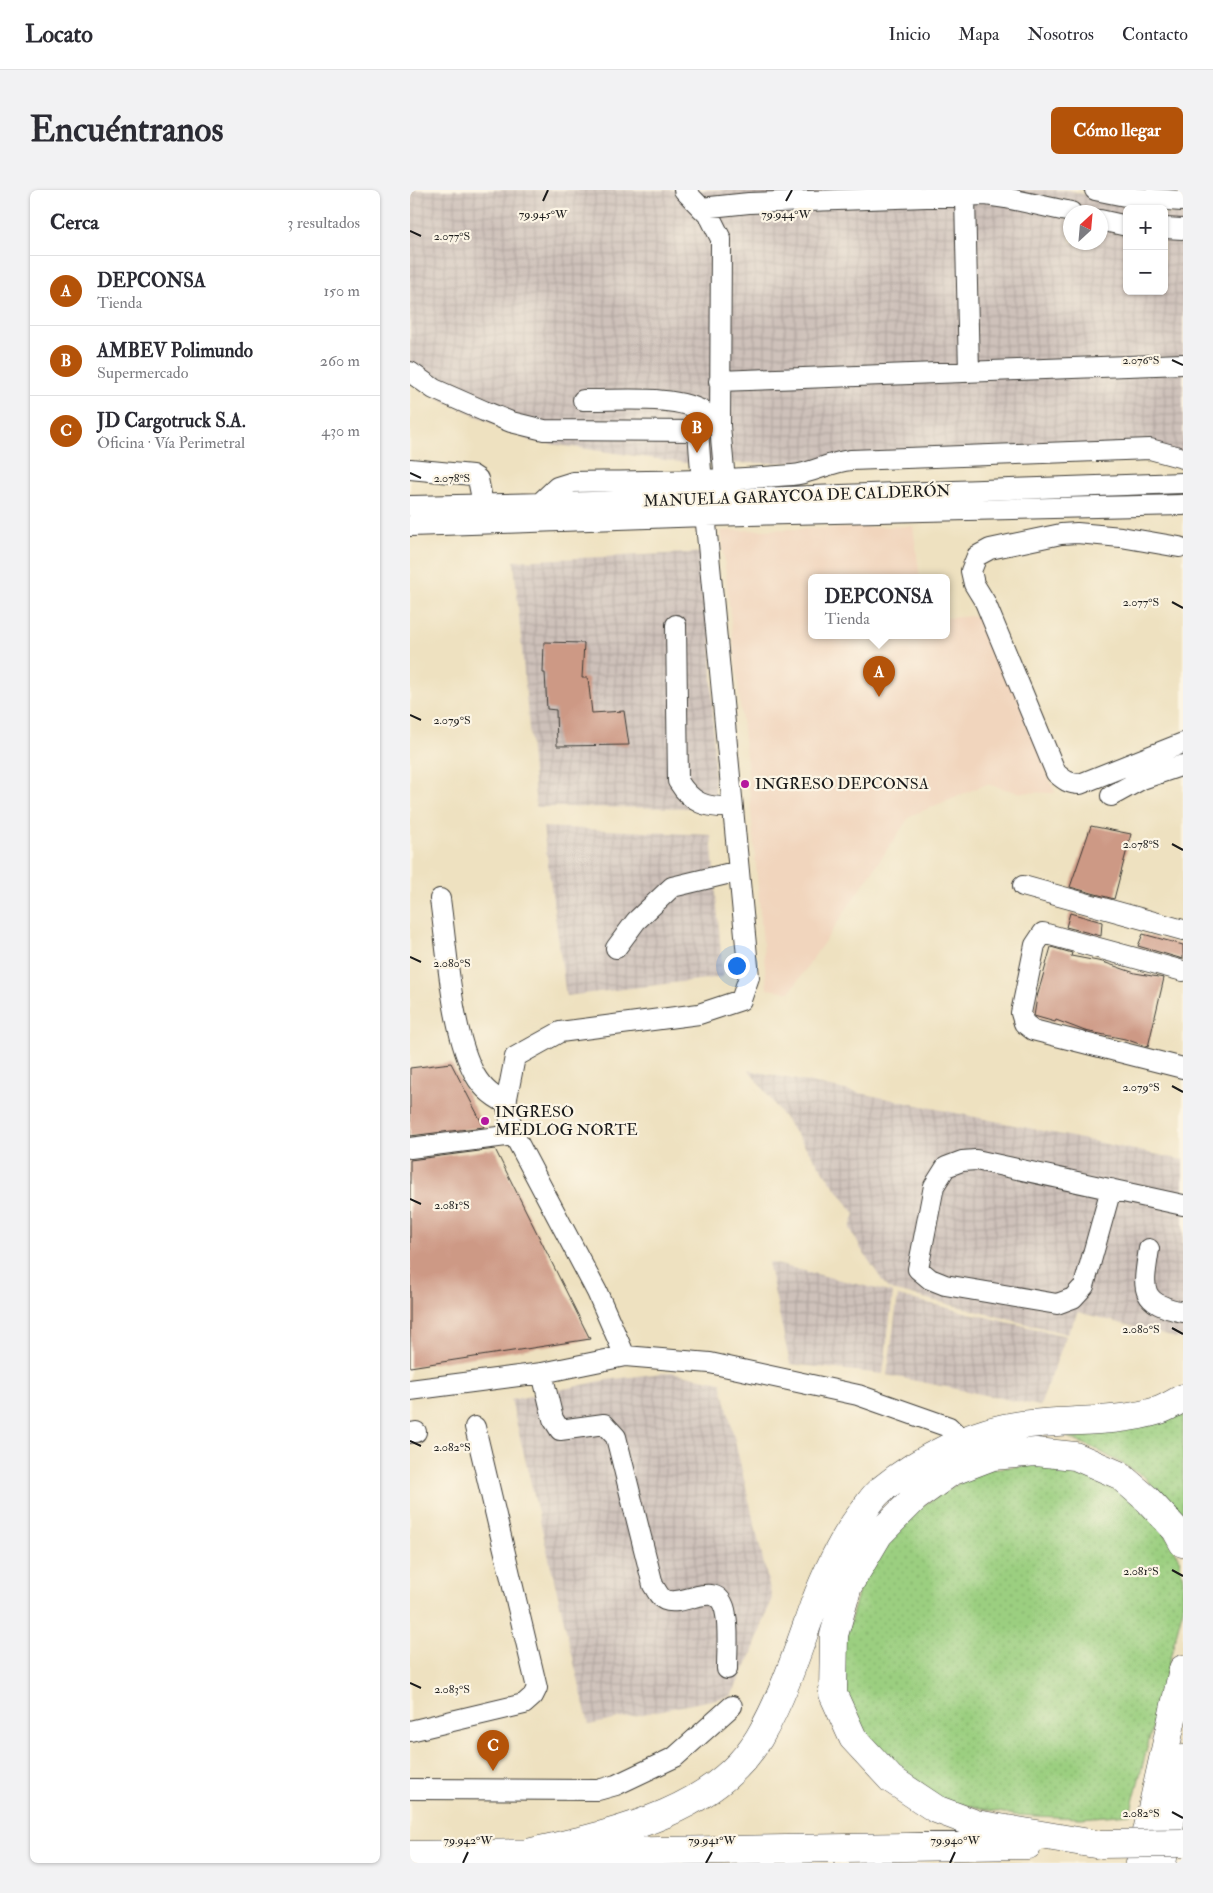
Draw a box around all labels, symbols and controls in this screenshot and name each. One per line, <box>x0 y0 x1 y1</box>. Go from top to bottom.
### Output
text: Locato <box>25 19 93 50</box>
text: Inicio <box>888 23 930 46</box>
text: Mapa <box>958 23 1000 46</box>
text: Nosotros <box>1028 23 1094 46</box>
text: Contacto <box>1122 23 1188 46</box>
button: Cómo llegar <box>1051 107 1183 154</box>
text: Encuéntranos <box>30 108 223 152</box>
north arrow <box>1063 205 1108 250</box>
map controls <box>1123 205 1168 295</box>
button: + <box>1123 205 1168 250</box>
text: 79.945°W <box>519 207 568 222</box>
text: 79.944°W <box>761 207 812 222</box>
text: Cerca <box>50 209 99 236</box>
text: 3 resultados <box>287 213 360 233</box>
text: 2.077°S <box>434 229 470 244</box>
button: − <box>1123 250 1168 295</box>
text: DEPCONSA <box>97 269 206 293</box>
text: A <box>61 281 71 301</box>
text: 150 m <box>323 281 360 301</box>
text: Tienda <box>97 293 142 313</box>
text: AMBEV Polimundo <box>97 339 253 363</box>
text: B <box>61 351 71 371</box>
text: 260 m <box>320 351 360 371</box>
text: 2.076°S <box>1122 353 1160 368</box>
text: Supermercado <box>97 363 188 383</box>
text: JD Cargotruck S.A. <box>97 409 246 433</box>
pin: B <box>681 412 713 453</box>
text: C <box>60 421 72 441</box>
text: 430 m <box>321 421 360 441</box>
text: Oficina · Vía Perimetral <box>97 433 245 453</box>
text: 2.078°S <box>434 471 470 486</box>
street label: MANUELA GARAYCOA DE CALDERÓN <box>643 480 952 511</box>
popup <box>808 574 950 639</box>
text: DEPCONSA <box>825 585 933 609</box>
text: 2.077°S <box>1123 595 1159 610</box>
text: Tienda <box>825 609 870 629</box>
pin: A <box>863 656 895 697</box>
text: 2.079°S <box>433 713 471 728</box>
place label: INGRESO DEPCONSA <box>755 774 929 794</box>
marker: INGRESO DEPCONSA <box>739 778 751 790</box>
text: 2.078°S <box>1123 837 1159 852</box>
your location <box>724 953 750 979</box>
text: 2.080°S <box>433 956 471 971</box>
text: 2.079°S <box>1122 1080 1160 1095</box>
place label: INGRESO MEDLOG NORTE <box>495 1102 638 1140</box>
marker: INGRESO MEDLOG NORTE <box>479 1115 491 1127</box>
text: 2.081°S <box>434 1198 470 1213</box>
text: 2.080°S <box>1122 1322 1160 1337</box>
text: 2.082°S <box>433 1440 471 1455</box>
text: 2.081°S <box>1123 1564 1159 1579</box>
text: 2.083°S <box>434 1682 470 1697</box>
pin: C <box>477 1730 509 1771</box>
text: 2.082°S <box>1122 1806 1160 1821</box>
text: 79.942°W <box>443 1833 493 1848</box>
text: 79.941°W <box>688 1833 736 1848</box>
text: 79.940°W <box>930 1833 980 1848</box>

